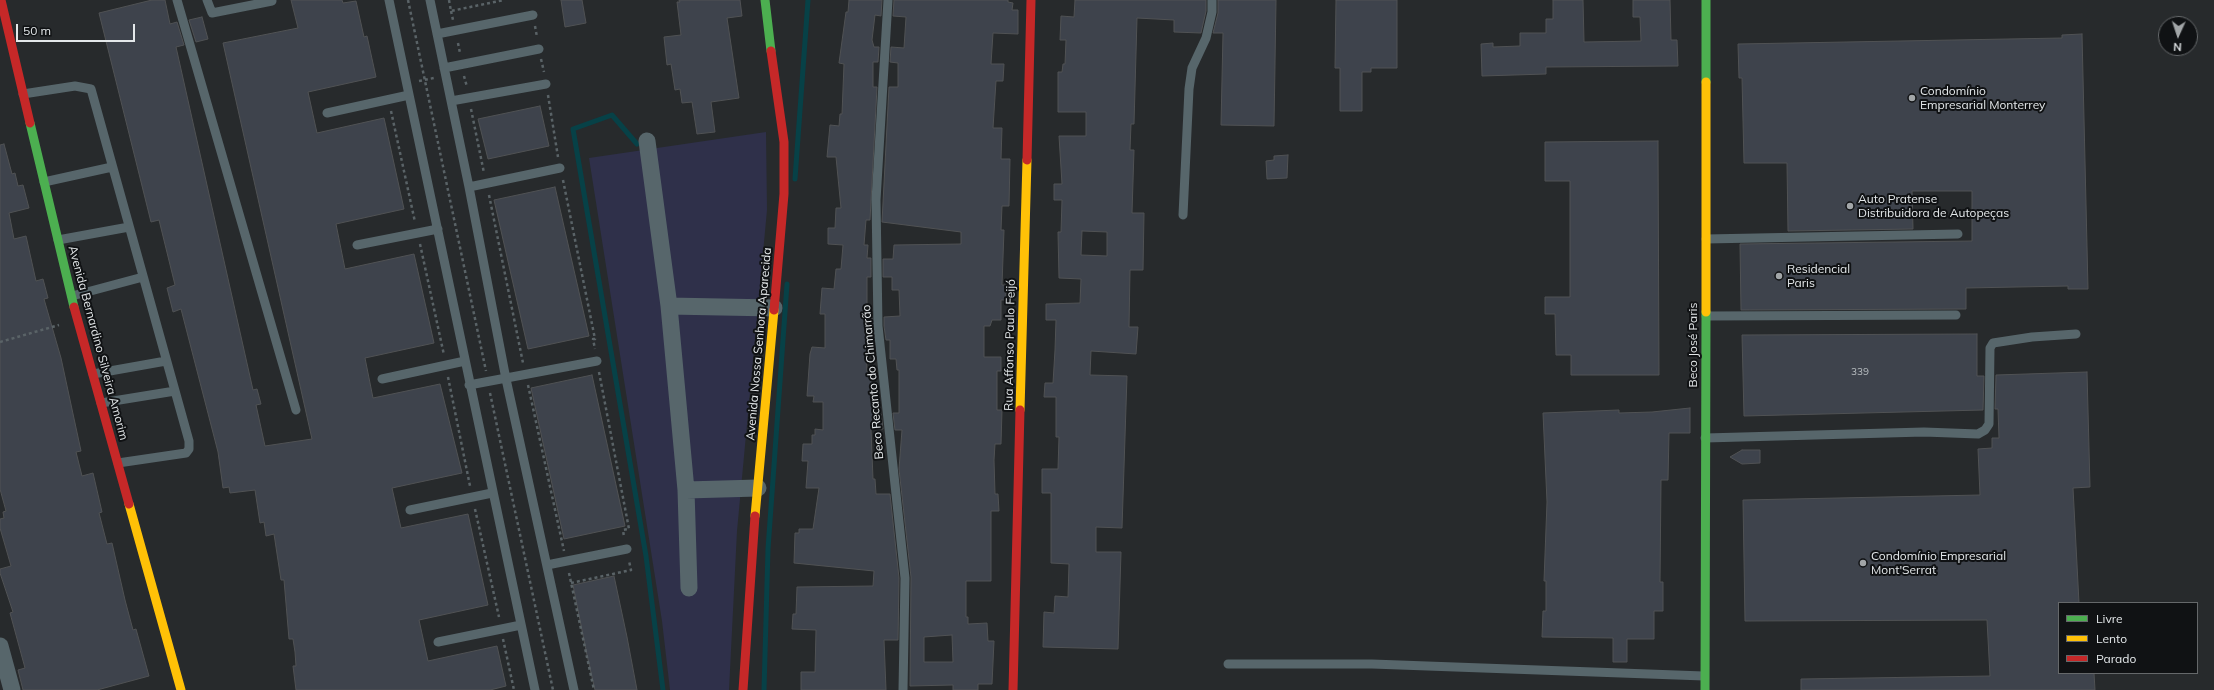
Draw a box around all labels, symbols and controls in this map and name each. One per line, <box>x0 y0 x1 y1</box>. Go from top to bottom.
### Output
scale bar <box>18 16 137 42</box>
north arrow <box>2158 16 2198 56</box>
text: 50 m <box>23 23 51 38</box>
text: N <box>2173 40 2182 54</box>
place label: Condomínio Empresarial Monterrey <box>1920 84 2045 112</box>
marker: Condomínio Empresarial Monterrey <box>1907 93 1917 103</box>
place label: Auto Pratense Distribuidora de Autopeças <box>1858 192 2009 220</box>
marker: Auto Pratense Distribuidora de Autopeças <box>1845 201 1855 211</box>
street label: Avenida Bernardino Silveira Amorim <box>65 244 131 442</box>
street label: Avenida Nossa Senhora Aparecida <box>743 247 775 441</box>
place label: Residencial Paris <box>1787 262 1850 290</box>
marker: Residencial Paris <box>1774 271 1784 281</box>
street label: Rua Affonso Paulo Feijó <box>1002 279 1018 411</box>
street label: Beco José Paris <box>1686 303 1700 387</box>
street label: Beco Recanto do Chimarrão <box>859 304 887 460</box>
house number: 339 <box>1851 366 1869 378</box>
place label: Condomínio Empresarial Mont'Serrat <box>1871 549 2006 577</box>
marker: Condomínio Empresarial Mont'Serrat <box>1858 558 1868 568</box>
legend <box>2058 602 2198 674</box>
text: Livre <box>2096 611 2123 626</box>
text: Lento <box>2096 631 2127 646</box>
text: Parado <box>2096 651 2136 666</box>

